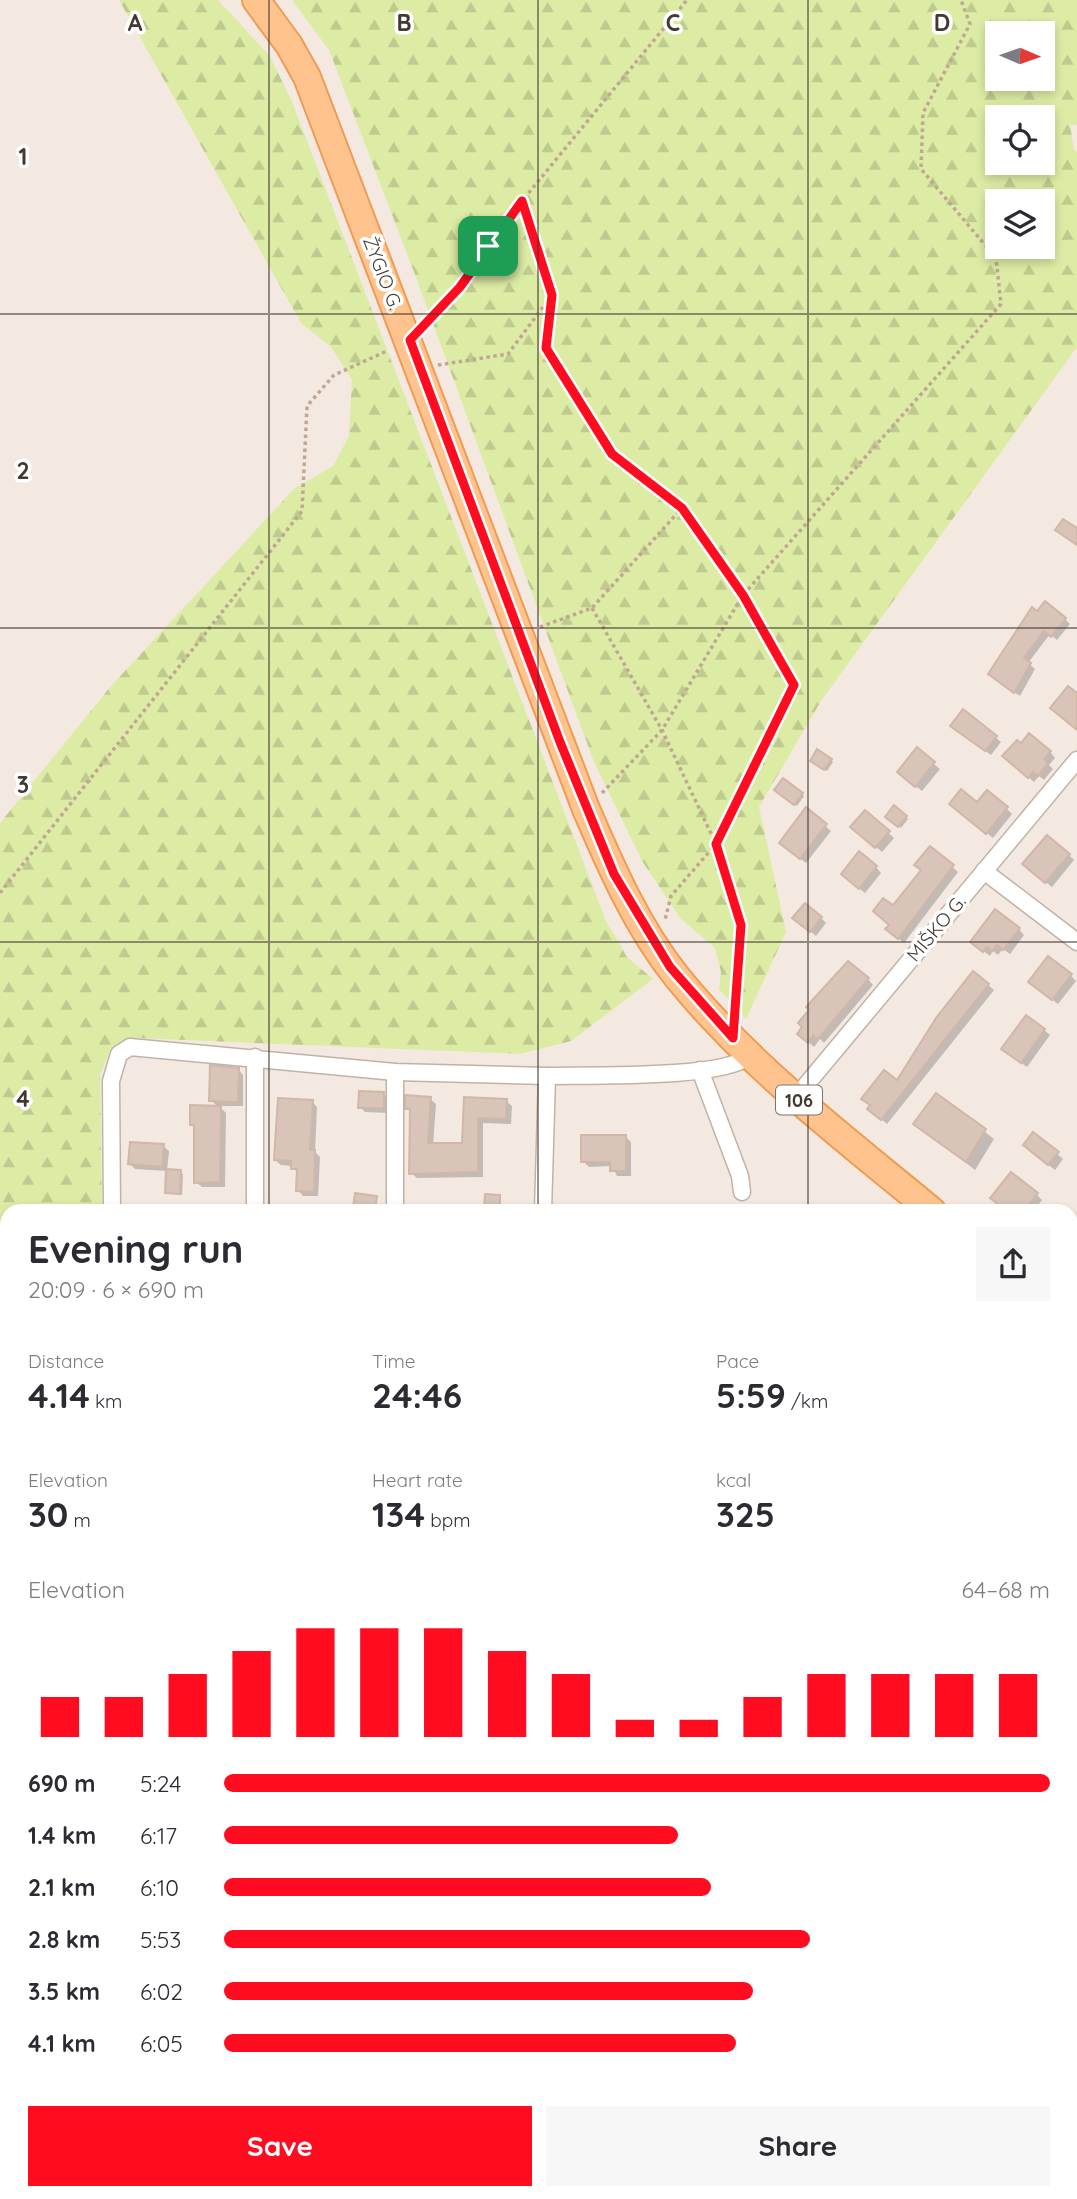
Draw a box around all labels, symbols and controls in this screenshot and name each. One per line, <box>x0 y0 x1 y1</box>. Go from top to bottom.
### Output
text: A <box>128 8 143 37</box>
text: B <box>396 8 412 37</box>
text: C <box>666 8 680 37</box>
text: D <box>934 8 950 37</box>
north arrow <box>985 21 1055 91</box>
map controls <box>985 21 1055 259</box>
button: locate <box>985 105 1055 175</box>
text: 1 <box>19 142 27 171</box>
button: layers <box>985 189 1055 259</box>
pin <box>458 216 518 276</box>
icon: arrive <box>469 227 507 265</box>
street label: ŽYGIO G. <box>358 233 408 313</box>
text: 2 <box>16 456 30 485</box>
text: 3 <box>17 770 29 799</box>
street label: MIŠKO G. <box>901 890 971 966</box>
text: 4 <box>16 1084 30 1113</box>
road number: 106 <box>776 1086 822 1114</box>
text: Evening run <box>28 1225 243 1273</box>
button: share <box>976 1227 1050 1301</box>
text: 20:09 · 6 × 690 m <box>28 1275 204 1304</box>
text: Distance <box>28 1349 104 1373</box>
text: Time <box>372 1349 416 1373</box>
text: Pace <box>716 1349 759 1373</box>
text: 4.14 <box>28 1373 90 1417</box>
text: 24:46 <box>372 1373 462 1417</box>
text: 5:59 <box>716 1373 786 1417</box>
text: km <box>90 1389 122 1413</box>
text: /km <box>786 1389 828 1413</box>
text: Elevation <box>28 1468 108 1492</box>
text: Heart rate <box>372 1468 463 1492</box>
text: kcal <box>716 1468 751 1492</box>
text: 30 <box>28 1492 68 1536</box>
text: 134 <box>372 1492 425 1536</box>
text: 325 <box>716 1492 775 1536</box>
text: m <box>68 1508 91 1532</box>
text: bpm <box>425 1508 471 1532</box>
text: Elevation <box>28 1575 125 1604</box>
text: 64–68 m <box>961 1575 1050 1604</box>
text: 690 m <box>28 1769 96 1798</box>
text: 5:24 <box>140 1769 181 1798</box>
text: 1.4 km <box>28 1821 96 1850</box>
text: 6:17 <box>140 1821 177 1850</box>
text: 2.1 km <box>28 1873 95 1902</box>
text: 6:10 <box>140 1873 179 1902</box>
text: 2.8 km <box>28 1925 100 1954</box>
text: 5:53 <box>140 1925 181 1954</box>
text: 3.5 km <box>28 1977 100 2006</box>
text: 6:02 <box>140 1977 183 2006</box>
text: 4.1 km <box>28 2029 96 2058</box>
text: 6:05 <box>140 2029 183 2058</box>
button: Save <box>28 2106 532 2186</box>
button: Share <box>546 2106 1050 2186</box>

